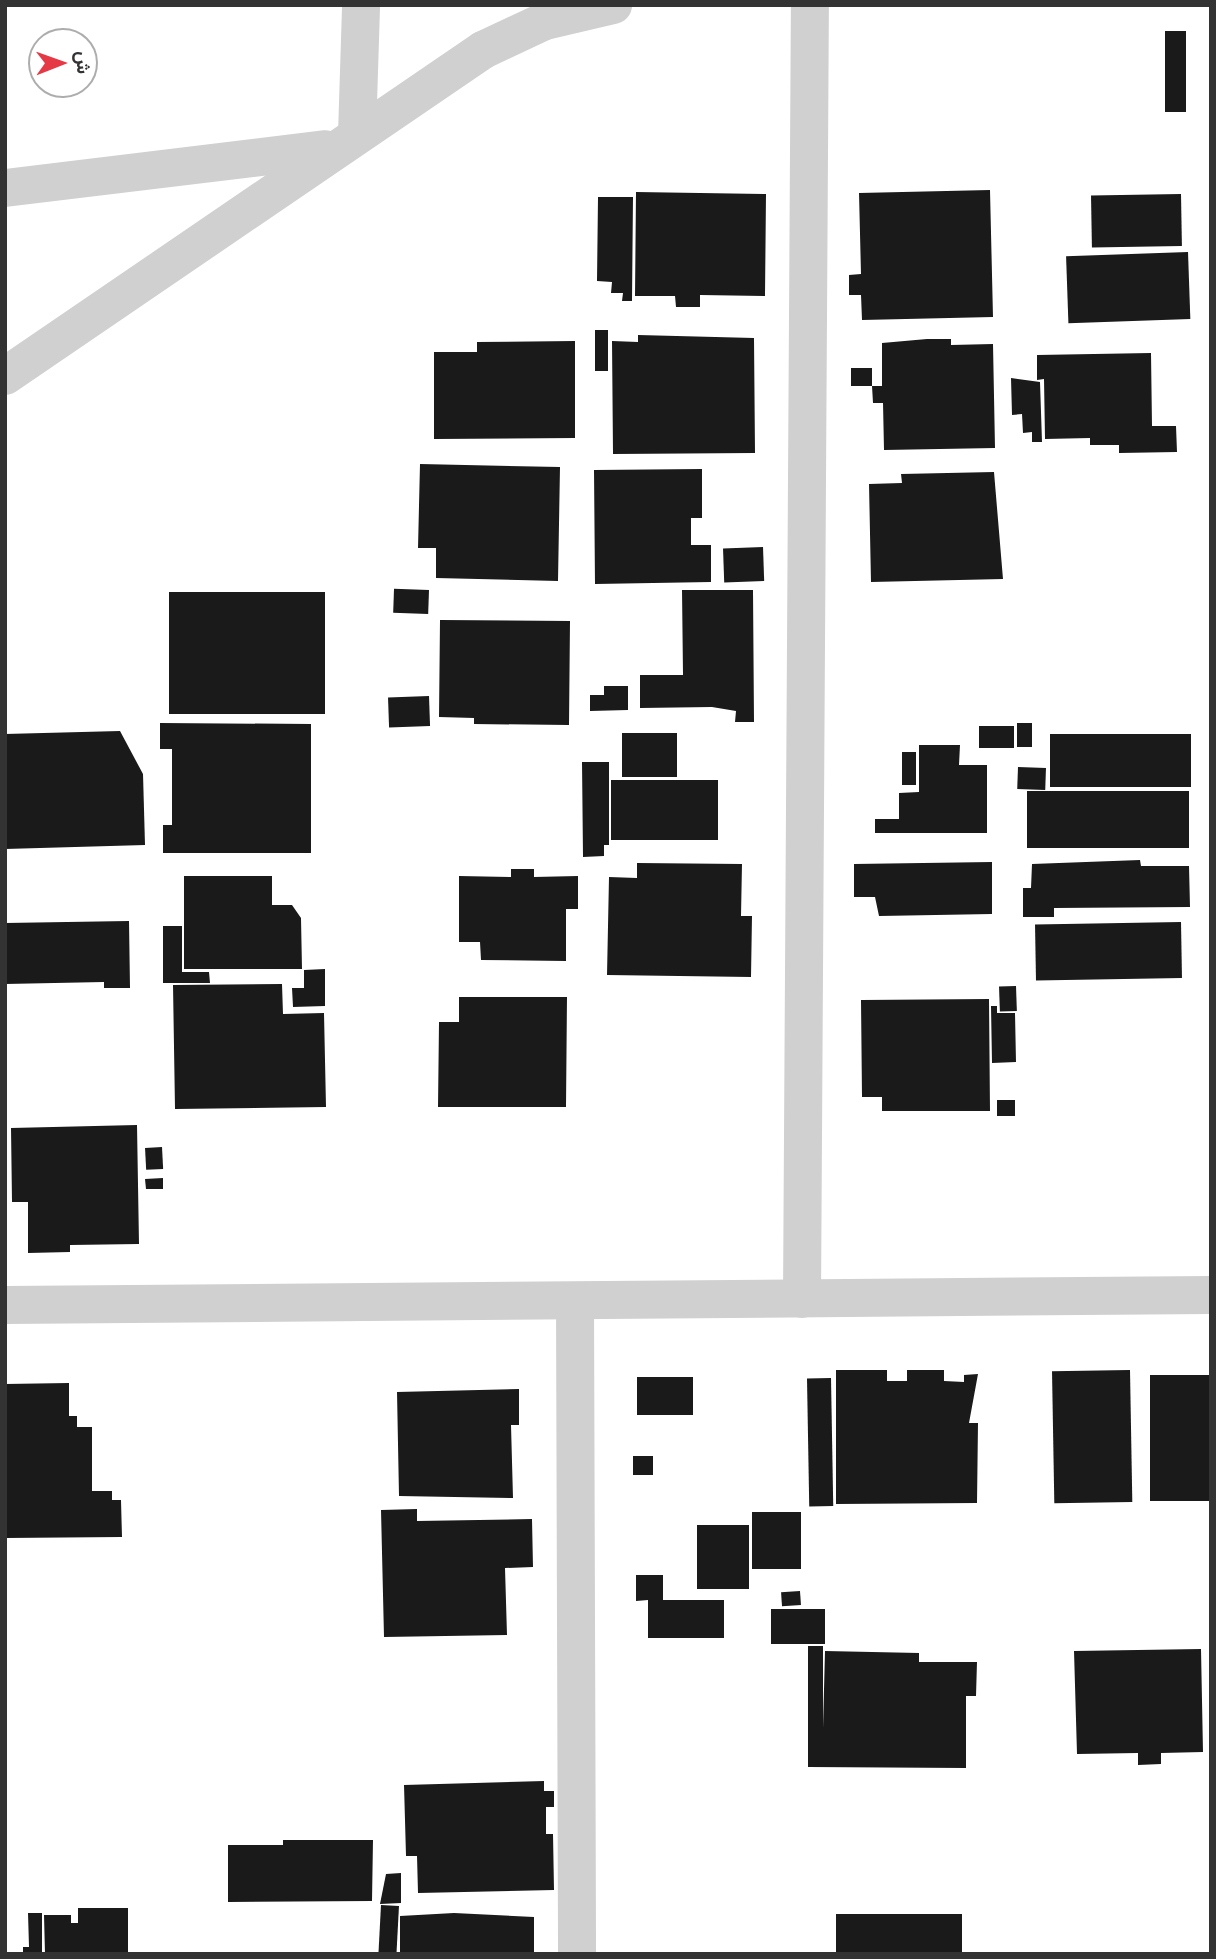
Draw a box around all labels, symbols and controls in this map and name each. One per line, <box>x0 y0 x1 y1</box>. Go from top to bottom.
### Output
north arrow <box>28 28 98 98</box>
text: ش <box>69 51 96 74</box>

